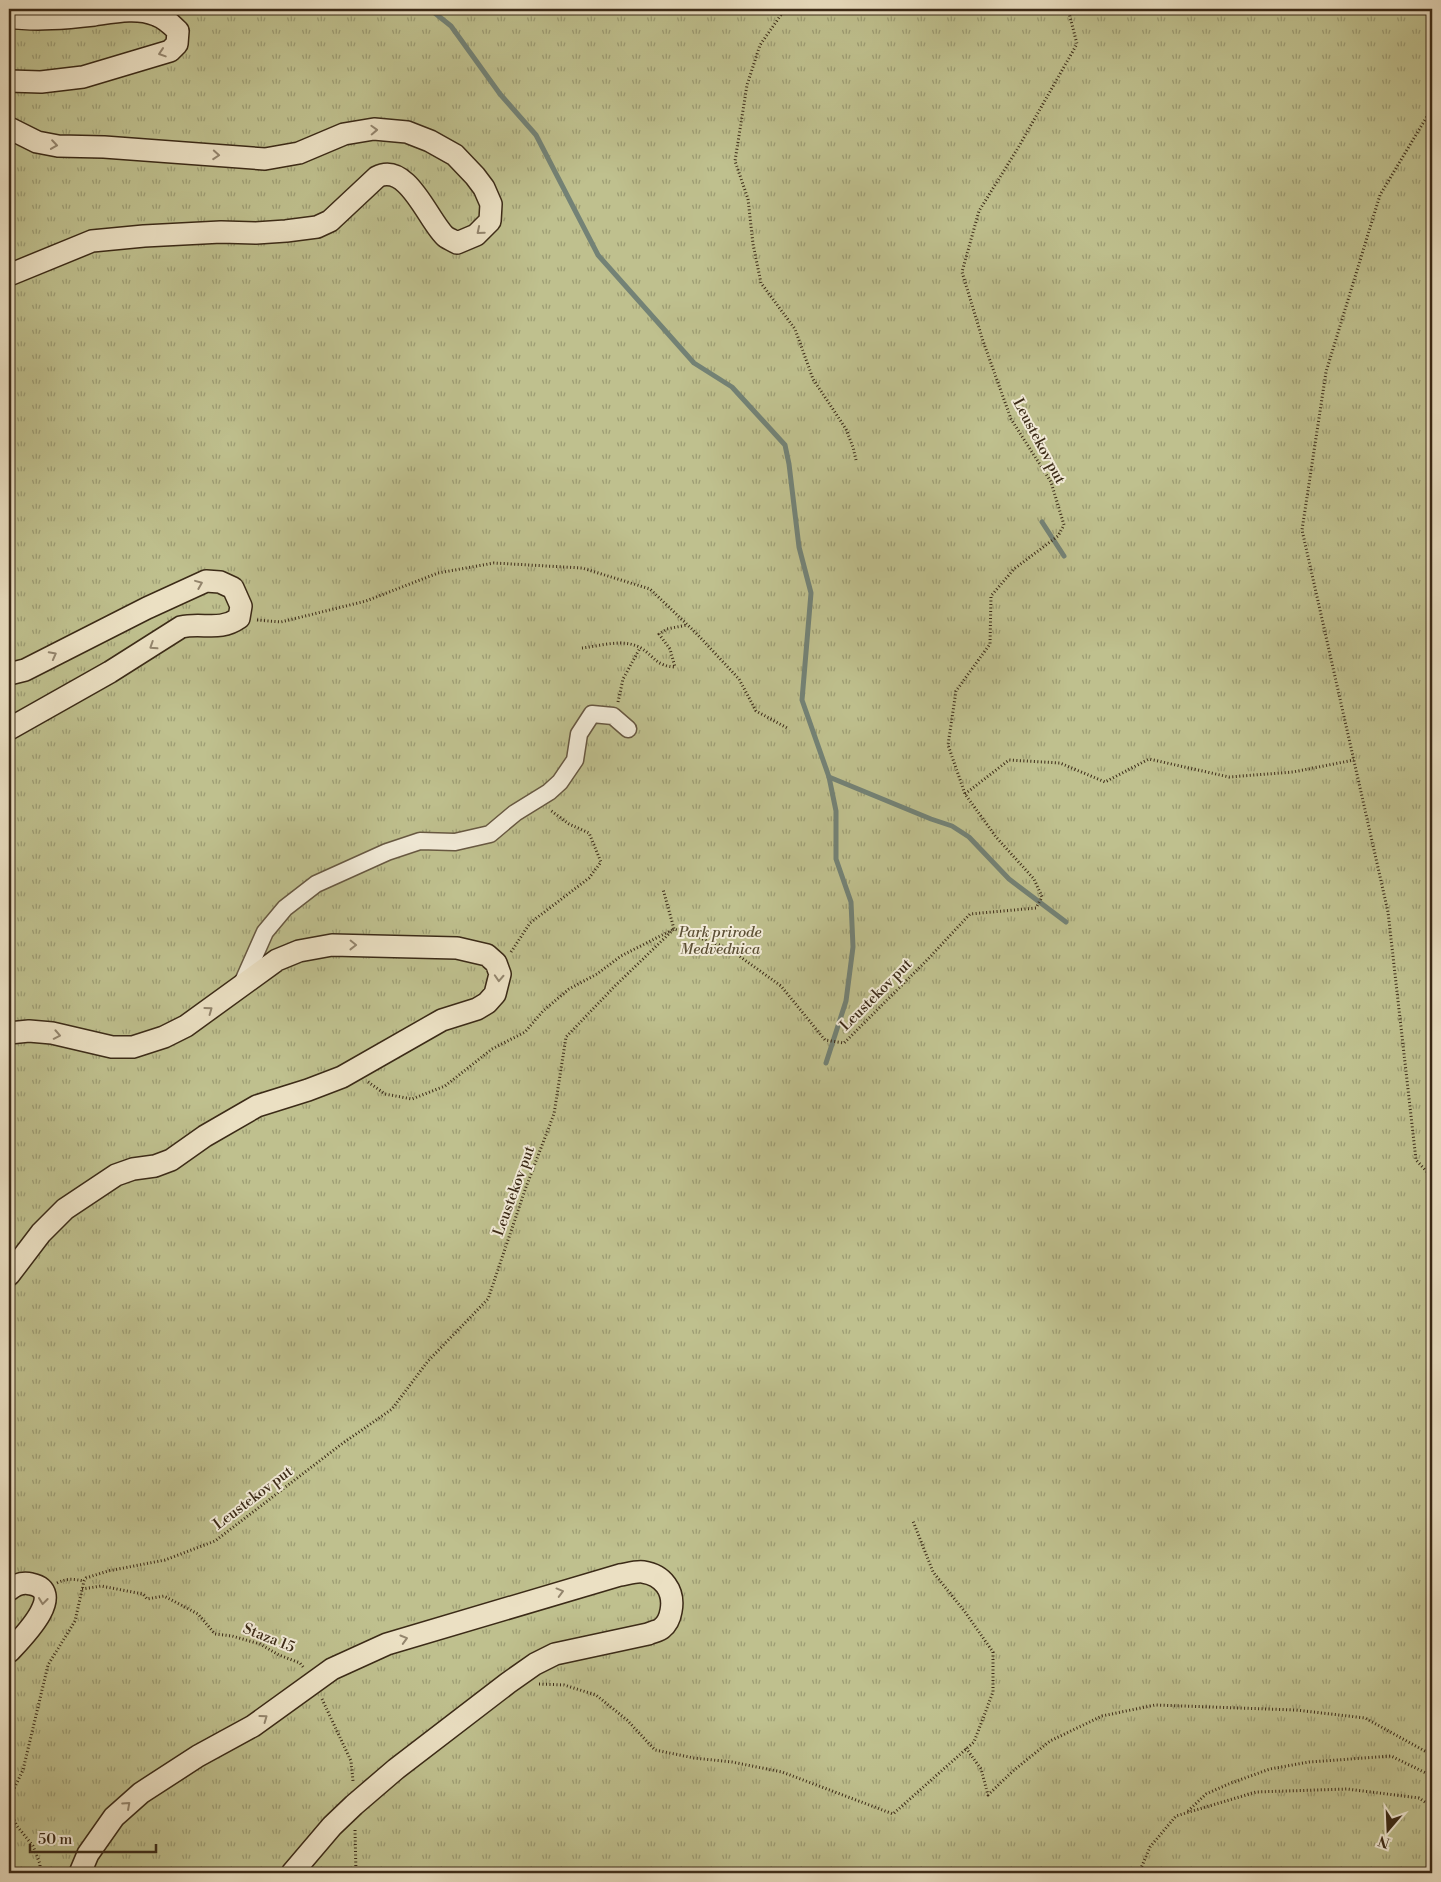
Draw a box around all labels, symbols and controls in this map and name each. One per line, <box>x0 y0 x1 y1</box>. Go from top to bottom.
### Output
one-way arrow <box>159 47 167 57</box>
one-way arrow <box>370 125 378 136</box>
one-way arrow <box>50 139 58 150</box>
one-way arrow <box>212 150 220 161</box>
one-way arrow <box>476 225 485 234</box>
street label: Leustekov put <box>1008 395 1070 488</box>
one-way arrow <box>194 580 203 590</box>
one-way arrow <box>149 640 158 649</box>
one-way arrow <box>48 651 57 661</box>
park label: Park prirode Medvednica <box>678 923 761 959</box>
one-way arrow <box>349 940 357 951</box>
street label: Leustekov put <box>836 954 917 1035</box>
one-way arrow <box>493 974 504 982</box>
one-way arrow <box>203 1007 213 1016</box>
one-way arrow <box>53 1029 62 1039</box>
street label: Leustekov put <box>489 1143 539 1239</box>
street label: Leustekov put <box>210 1462 297 1534</box>
one-way arrow <box>555 1588 563 1598</box>
one-way arrow <box>38 1597 49 1605</box>
street label: Staza 15 <box>240 1619 298 1657</box>
one-way arrow <box>400 1635 408 1645</box>
one-way arrow <box>258 1715 268 1724</box>
one-way arrow <box>121 1802 130 1811</box>
north arrow <box>1364 1804 1414 1854</box>
scale bar <box>30 1822 156 1854</box>
text: 50 m <box>38 1830 72 1849</box>
text: N <box>1376 1831 1392 1852</box>

